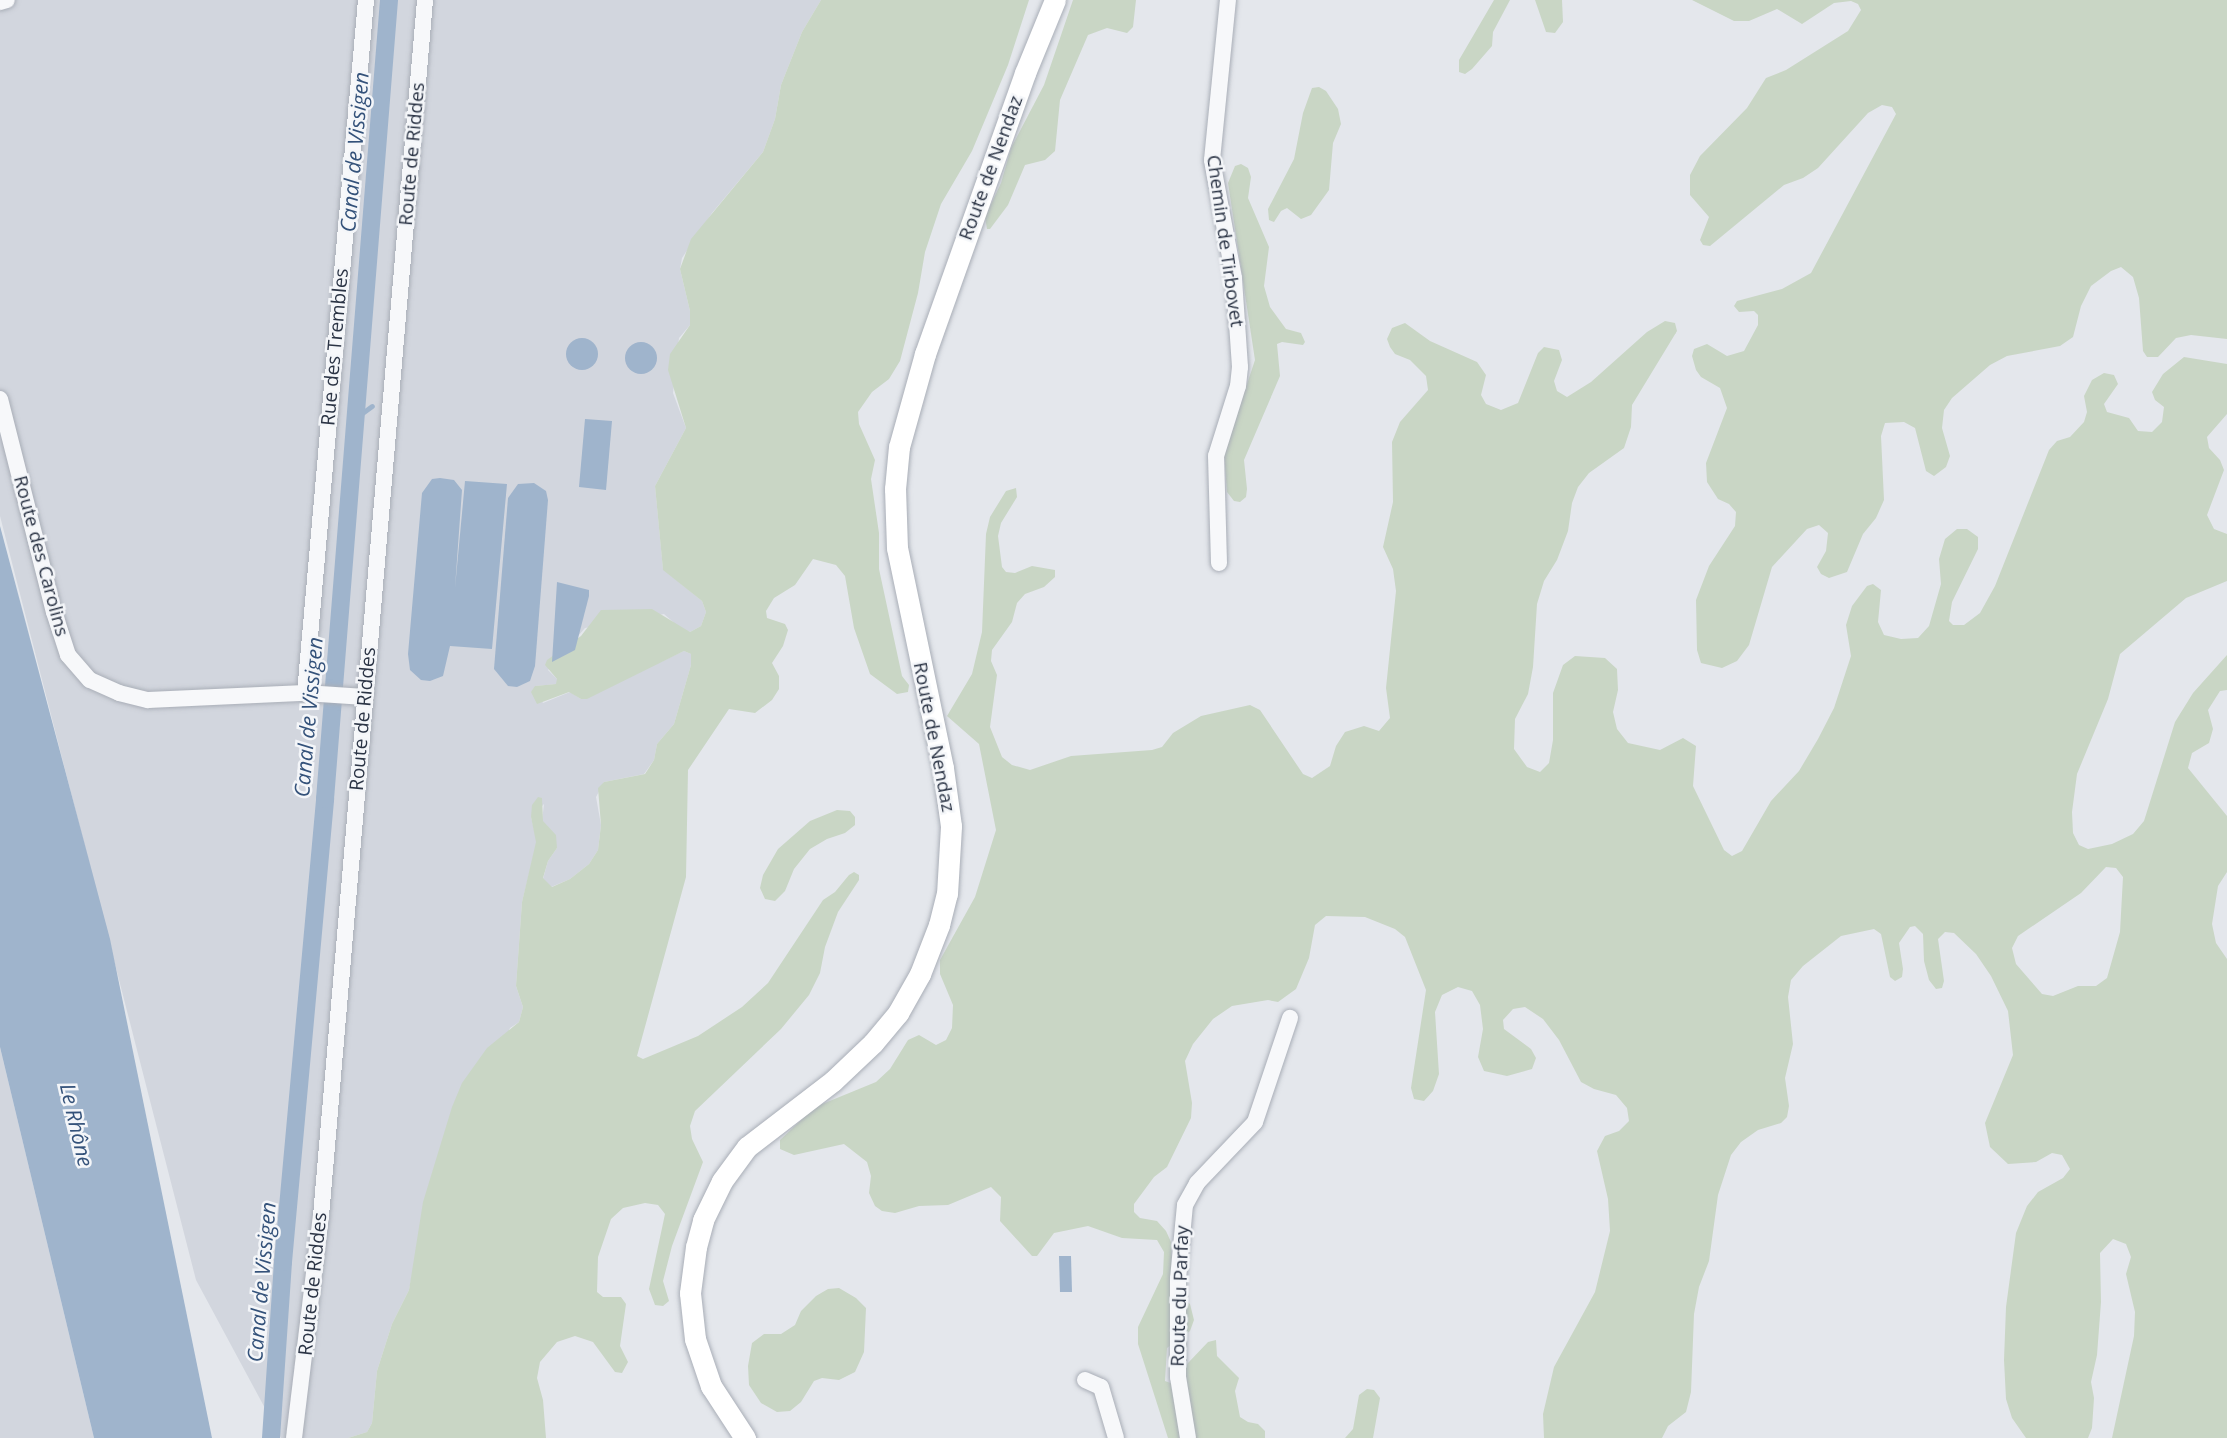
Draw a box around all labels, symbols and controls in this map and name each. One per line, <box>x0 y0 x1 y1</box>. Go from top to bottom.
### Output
water label: Canal de Vissigen <box>334 71 374 233</box>
street label: Route de Riddes <box>394 81 430 227</box>
street label: Route de Nendaz <box>954 93 1028 243</box>
street label: Chemin de Tirbovet <box>1202 154 1248 328</box>
street label: Rue des Trembles <box>317 267 353 427</box>
street label: Route des Carolins <box>9 473 73 639</box>
water label: Canal de Vissigen <box>288 636 328 798</box>
street label: Route de Riddes <box>345 646 381 792</box>
street label: Route de Nendaz <box>908 660 960 814</box>
water label: Le Rhône <box>55 1081 99 1169</box>
water label: Canal de Vissigen <box>241 1201 281 1363</box>
street label: Route de Riddes <box>294 1211 332 1357</box>
street label: Route du Parfay <box>1166 1225 1194 1367</box>

